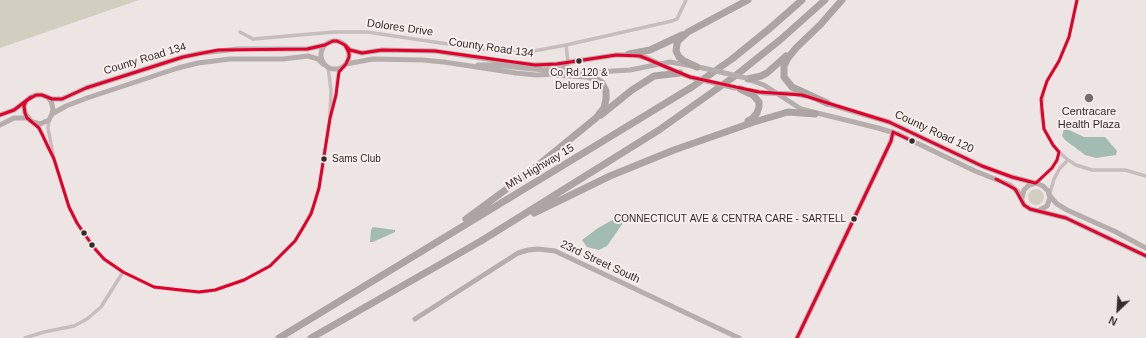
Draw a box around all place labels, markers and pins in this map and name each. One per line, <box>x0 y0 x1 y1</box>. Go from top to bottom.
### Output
marker: Co Rd 120 & Delores Dr <box>574 56 584 66</box>
place label: Co Rd 120 & Delores Dr <box>550 67 608 90</box>
marker: Centracare Health Plaza <box>1083 92 1095 104</box>
place label: Centracare Health Plaza <box>1058 105 1120 131</box>
unlabelled marker <box>907 136 917 146</box>
place label: Sams Club <box>332 153 381 165</box>
marker: Sams Club <box>319 154 329 164</box>
place label: CONNECTICUT AVE & CENTRA CARE - SARTELL <box>614 213 846 225</box>
marker: CONNECTICUT AVE & CENTRA CARE - SARTELL <box>849 214 859 224</box>
unlabelled marker <box>79 228 89 238</box>
unlabelled marker <box>87 240 97 250</box>

